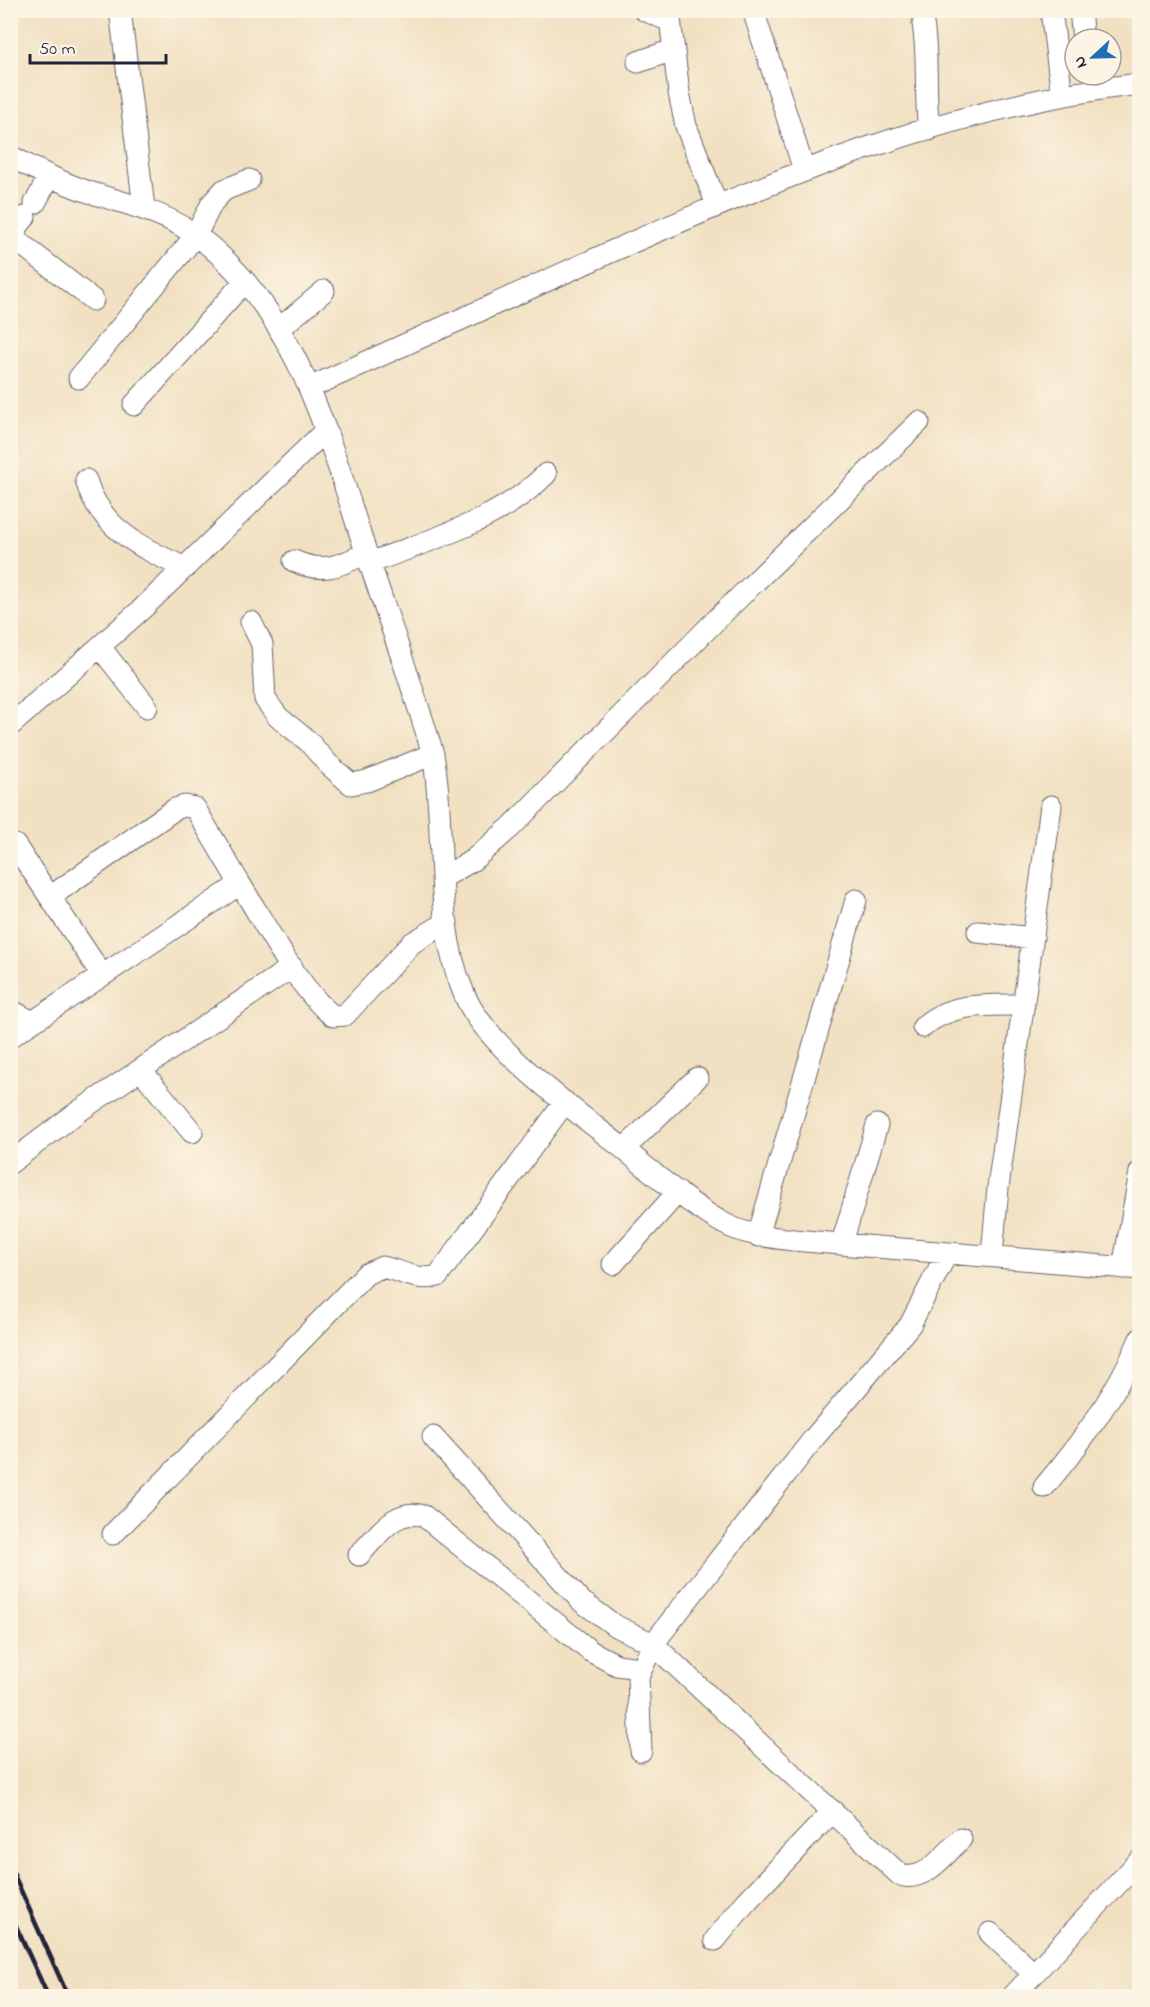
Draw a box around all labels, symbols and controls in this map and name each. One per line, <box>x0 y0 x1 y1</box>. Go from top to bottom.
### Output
scale bar <box>30 27 166 65</box>
north arrow <box>1063 27 1123 87</box>
text: 50 m <box>39 37 76 63</box>
text: N <box>1068 52 1094 71</box>

